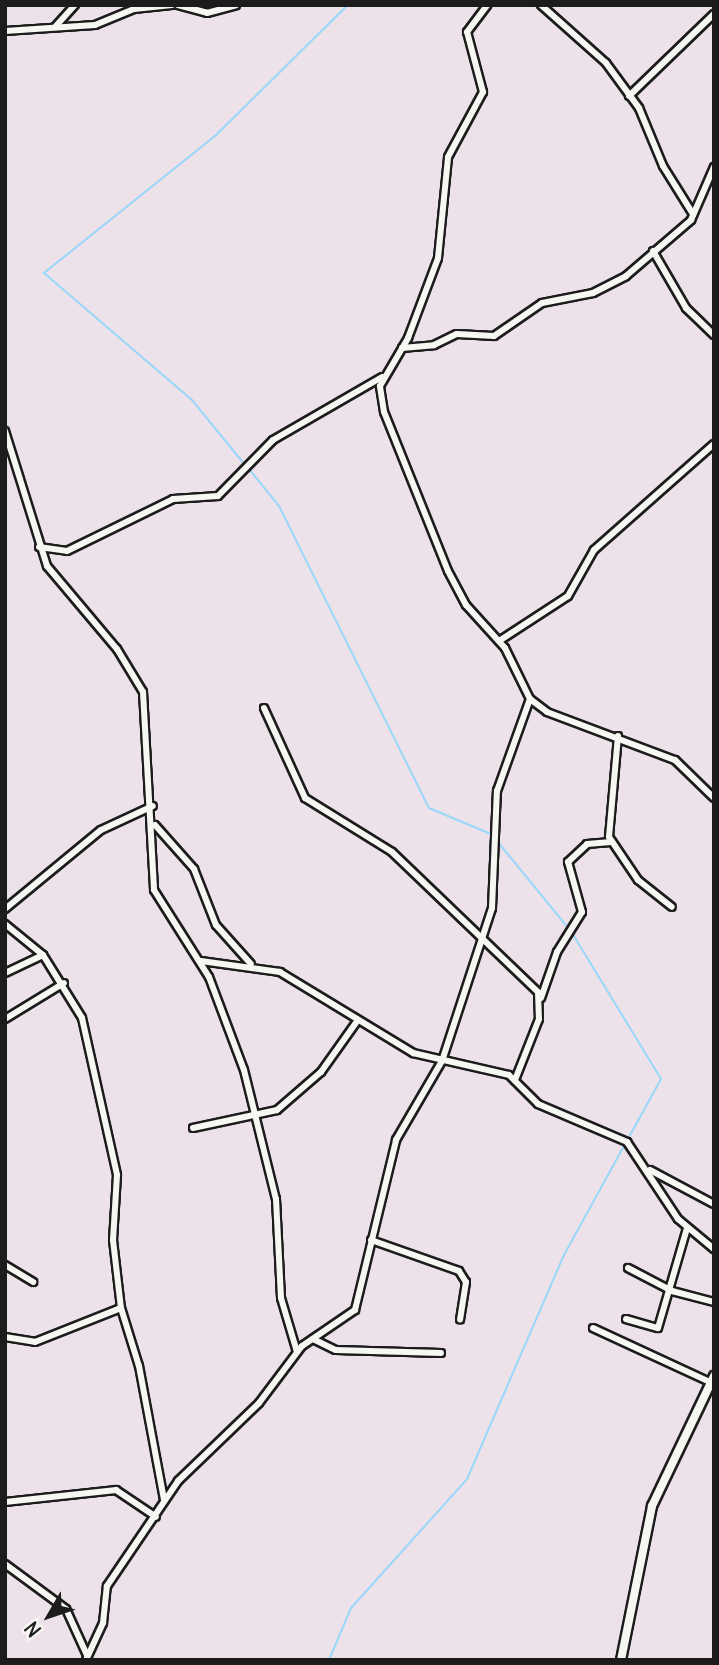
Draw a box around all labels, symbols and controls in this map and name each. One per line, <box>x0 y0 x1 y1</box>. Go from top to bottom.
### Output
north arrow <box>14 1581 84 1651</box>
text: N <box>19 1617 46 1642</box>

